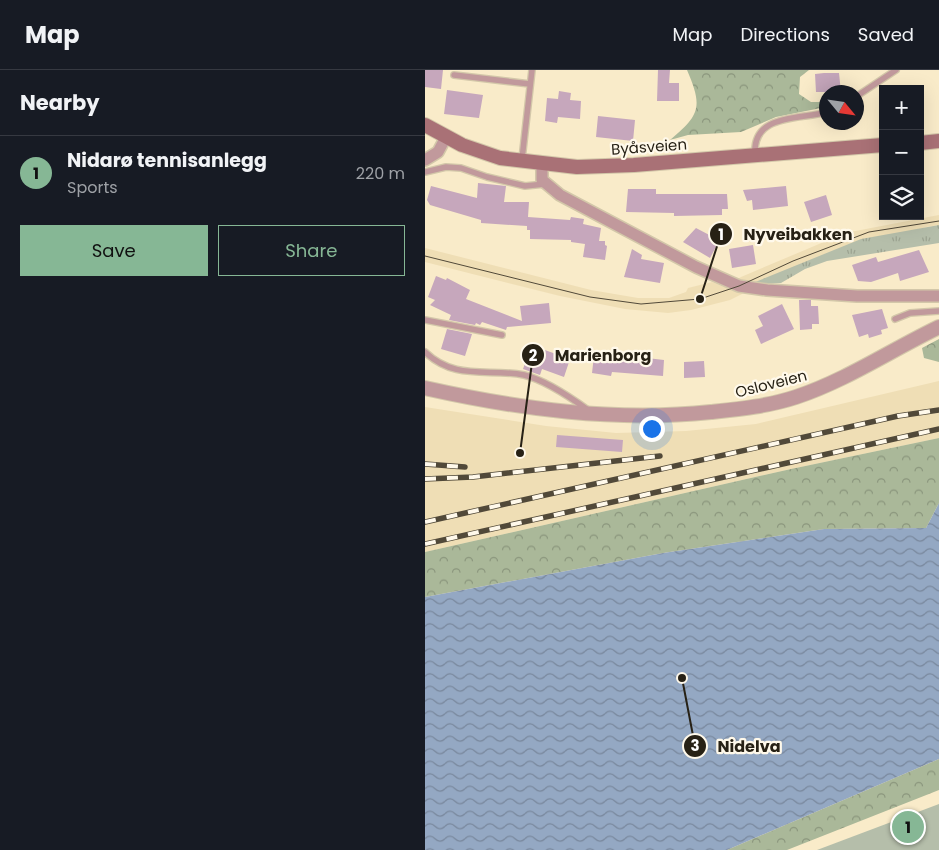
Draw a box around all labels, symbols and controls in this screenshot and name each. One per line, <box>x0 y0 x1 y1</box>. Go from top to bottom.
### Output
text: Map <box>25 18 80 51</box>
text: Map <box>673 22 712 47</box>
text: Directions <box>740 22 830 47</box>
text: Saved <box>858 22 914 47</box>
north arrow <box>819 85 864 130</box>
map controls <box>879 85 924 220</box>
button: + <box>879 85 924 130</box>
text: Nearby <box>20 88 100 117</box>
button: − <box>879 130 924 175</box>
street label: Byåsveien <box>610 133 688 160</box>
text: Nidarø tennisanlegg <box>67 147 267 174</box>
text: 1 <box>33 162 39 185</box>
text: 220 m <box>356 162 405 185</box>
button: layers <box>879 175 924 220</box>
text: Sports <box>67 176 118 199</box>
callout: Nyveibakken <box>708 219 862 250</box>
text: Nyveibakken <box>744 223 852 246</box>
text: 1 <box>718 224 724 245</box>
button: Save <box>20 225 208 276</box>
button: Share <box>218 225 405 276</box>
callout: Marienborg <box>520 340 662 371</box>
text: Marienborg <box>555 344 651 367</box>
text: 2 <box>529 345 538 366</box>
street label: Osloveien <box>733 364 809 403</box>
your location <box>639 416 665 442</box>
callout: Nidelva <box>683 730 791 761</box>
text: 3 <box>690 735 700 756</box>
text: Nidelva <box>717 735 781 758</box>
pin: 1 <box>892 808 924 846</box>

